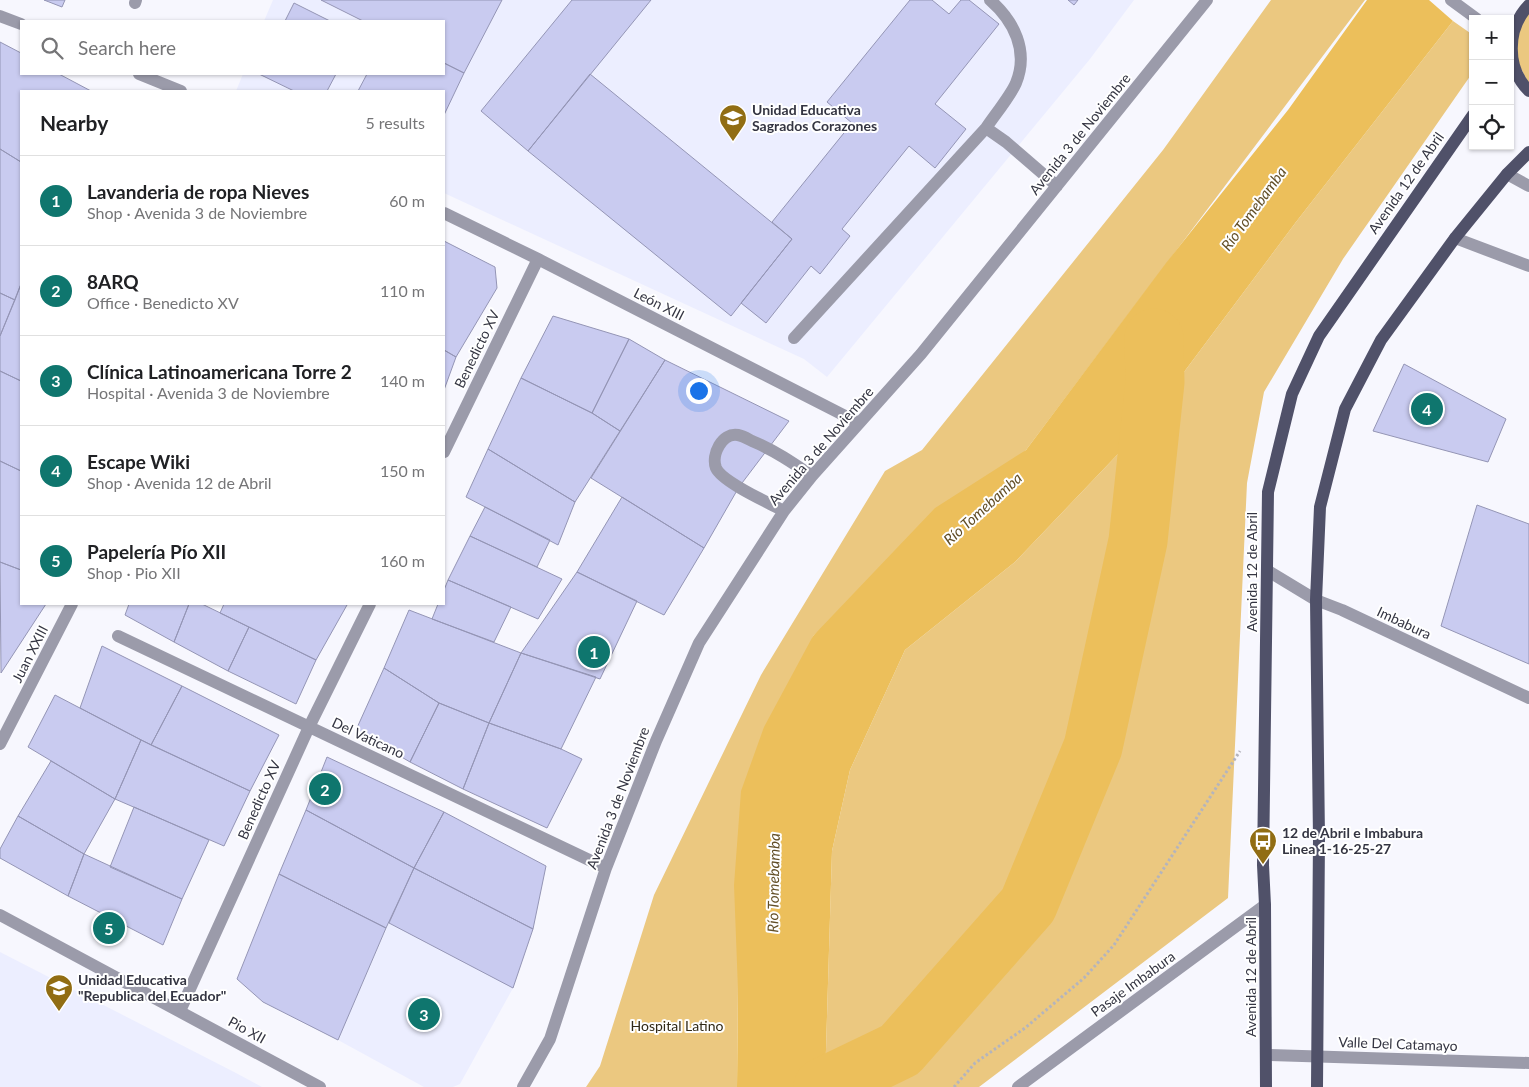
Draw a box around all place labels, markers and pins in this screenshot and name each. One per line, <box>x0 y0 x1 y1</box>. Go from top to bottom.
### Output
place label: Unidad Educativa Sagrados Corazones <box>752 101 877 134</box>
school or university icon: Unidad Educativa Sagrados Corazones <box>718 103 748 142</box>
pin: 4 <box>1411 390 1443 428</box>
pin: 1 <box>578 633 610 671</box>
pin: 2 <box>309 770 341 808</box>
place label: 12 de Abril e Imbabura Linea 1-16-25-27 <box>1282 824 1423 857</box>
bus stop icon: 12 de Abril e Imbabura Linea 1-16-25-27 <box>1248 826 1278 865</box>
pin: 5 <box>93 909 125 947</box>
place label: Unidad Educativa "Republica del Ecuador" <box>78 971 226 1004</box>
school or university icon: Unidad Educativa "Republica del Ecuador" <box>44 973 74 1012</box>
pin: 3 <box>408 995 440 1033</box>

